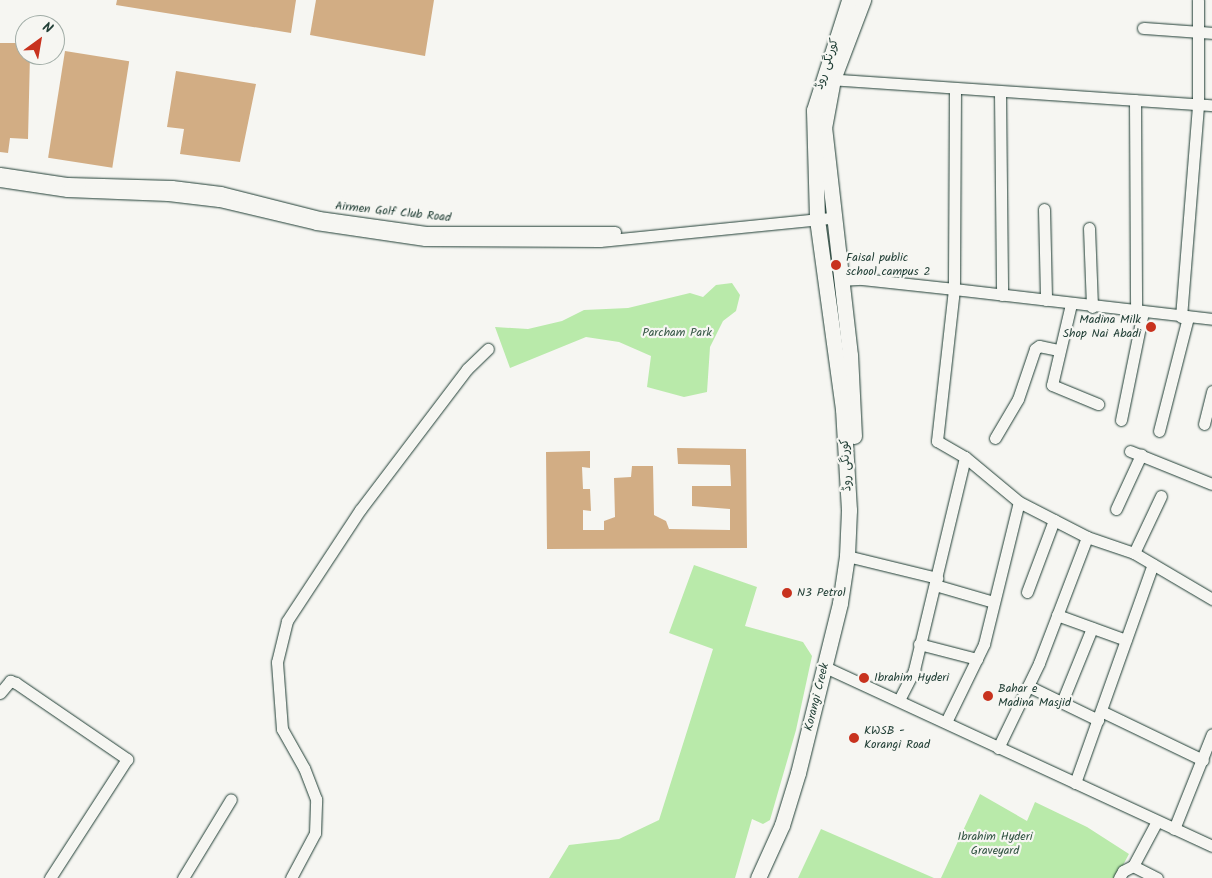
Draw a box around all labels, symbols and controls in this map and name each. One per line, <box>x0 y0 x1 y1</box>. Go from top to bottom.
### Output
north arrow <box>15 15 65 65</box>
text: N <box>38 16 57 40</box>
street label: کورنگی روڈ <box>812 37 842 91</box>
street label: Airmen Golf Club Road <box>334 199 452 225</box>
place label: Faisal public school campus 2 <box>846 251 930 279</box>
marker: Faisal public school campus 2 <box>830 259 842 271</box>
place label: Madina Milk Shop Nai Abadi <box>1063 313 1141 341</box>
marker: Madina Milk Shop Nai Abadi <box>1145 321 1157 333</box>
park label: Parcham Park <box>642 326 712 340</box>
street label: کورنگی روڈ <box>837 438 855 492</box>
place label: N3 Petrol <box>797 586 846 600</box>
marker: N3 Petrol <box>781 587 793 599</box>
street label: Korangi Creek <box>802 662 832 732</box>
place label: Ibrahim Hyderi <box>874 671 949 685</box>
marker: Ibrahim Hyderi <box>858 672 870 684</box>
place label: Bahar e Madina Masjid <box>998 682 1071 710</box>
marker: Bahar e Madina Masjid <box>982 690 994 702</box>
place label: KWSB - Korangi Road <box>864 724 930 752</box>
marker: KWSB - Korangi Road <box>848 732 860 744</box>
park label: Ibrahim Hyderi Graveyard <box>957 830 1033 858</box>

